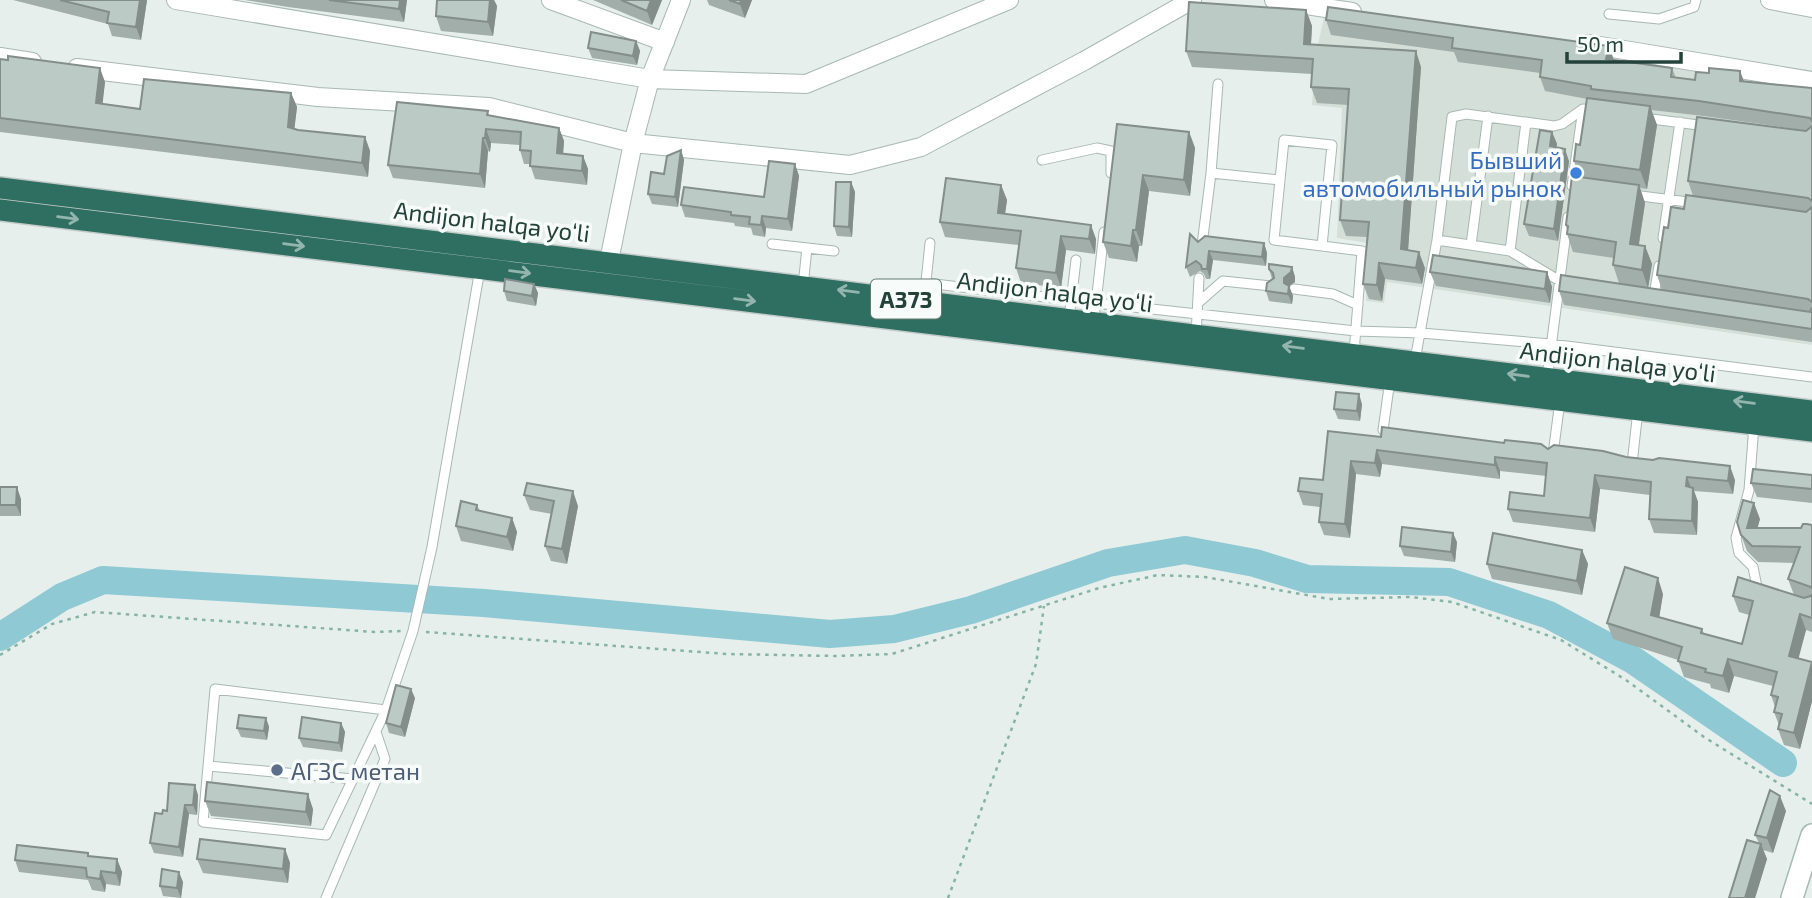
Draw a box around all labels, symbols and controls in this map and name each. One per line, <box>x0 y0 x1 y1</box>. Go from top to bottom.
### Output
scale bar <box>1567 21 1681 65</box>
text: 50 m <box>1577 31 1624 56</box>
place label: Бывший автомобильный рынок <box>1302 145 1562 202</box>
marker: Бывший автомобильный рынок <box>1568 165 1584 181</box>
street label: Andijon halqa yo‘li <box>392 195 592 247</box>
one-way arrow <box>56 212 79 225</box>
one-way arrow <box>282 239 304 252</box>
street label: Andijon halqa yo‘li <box>955 265 1155 317</box>
one-way arrow <box>508 266 530 279</box>
road number: A373 <box>871 280 941 318</box>
one-way arrow <box>837 285 860 298</box>
one-way arrow <box>733 294 756 307</box>
street label: Andijon halqa yo‘li <box>1518 335 1718 387</box>
one-way arrow <box>1282 341 1304 354</box>
one-way arrow <box>1508 368 1530 381</box>
one-way arrow <box>1733 396 1756 409</box>
place label: АГЗС метан <box>291 756 420 785</box>
marker: АГЗС метан <box>269 762 285 778</box>

